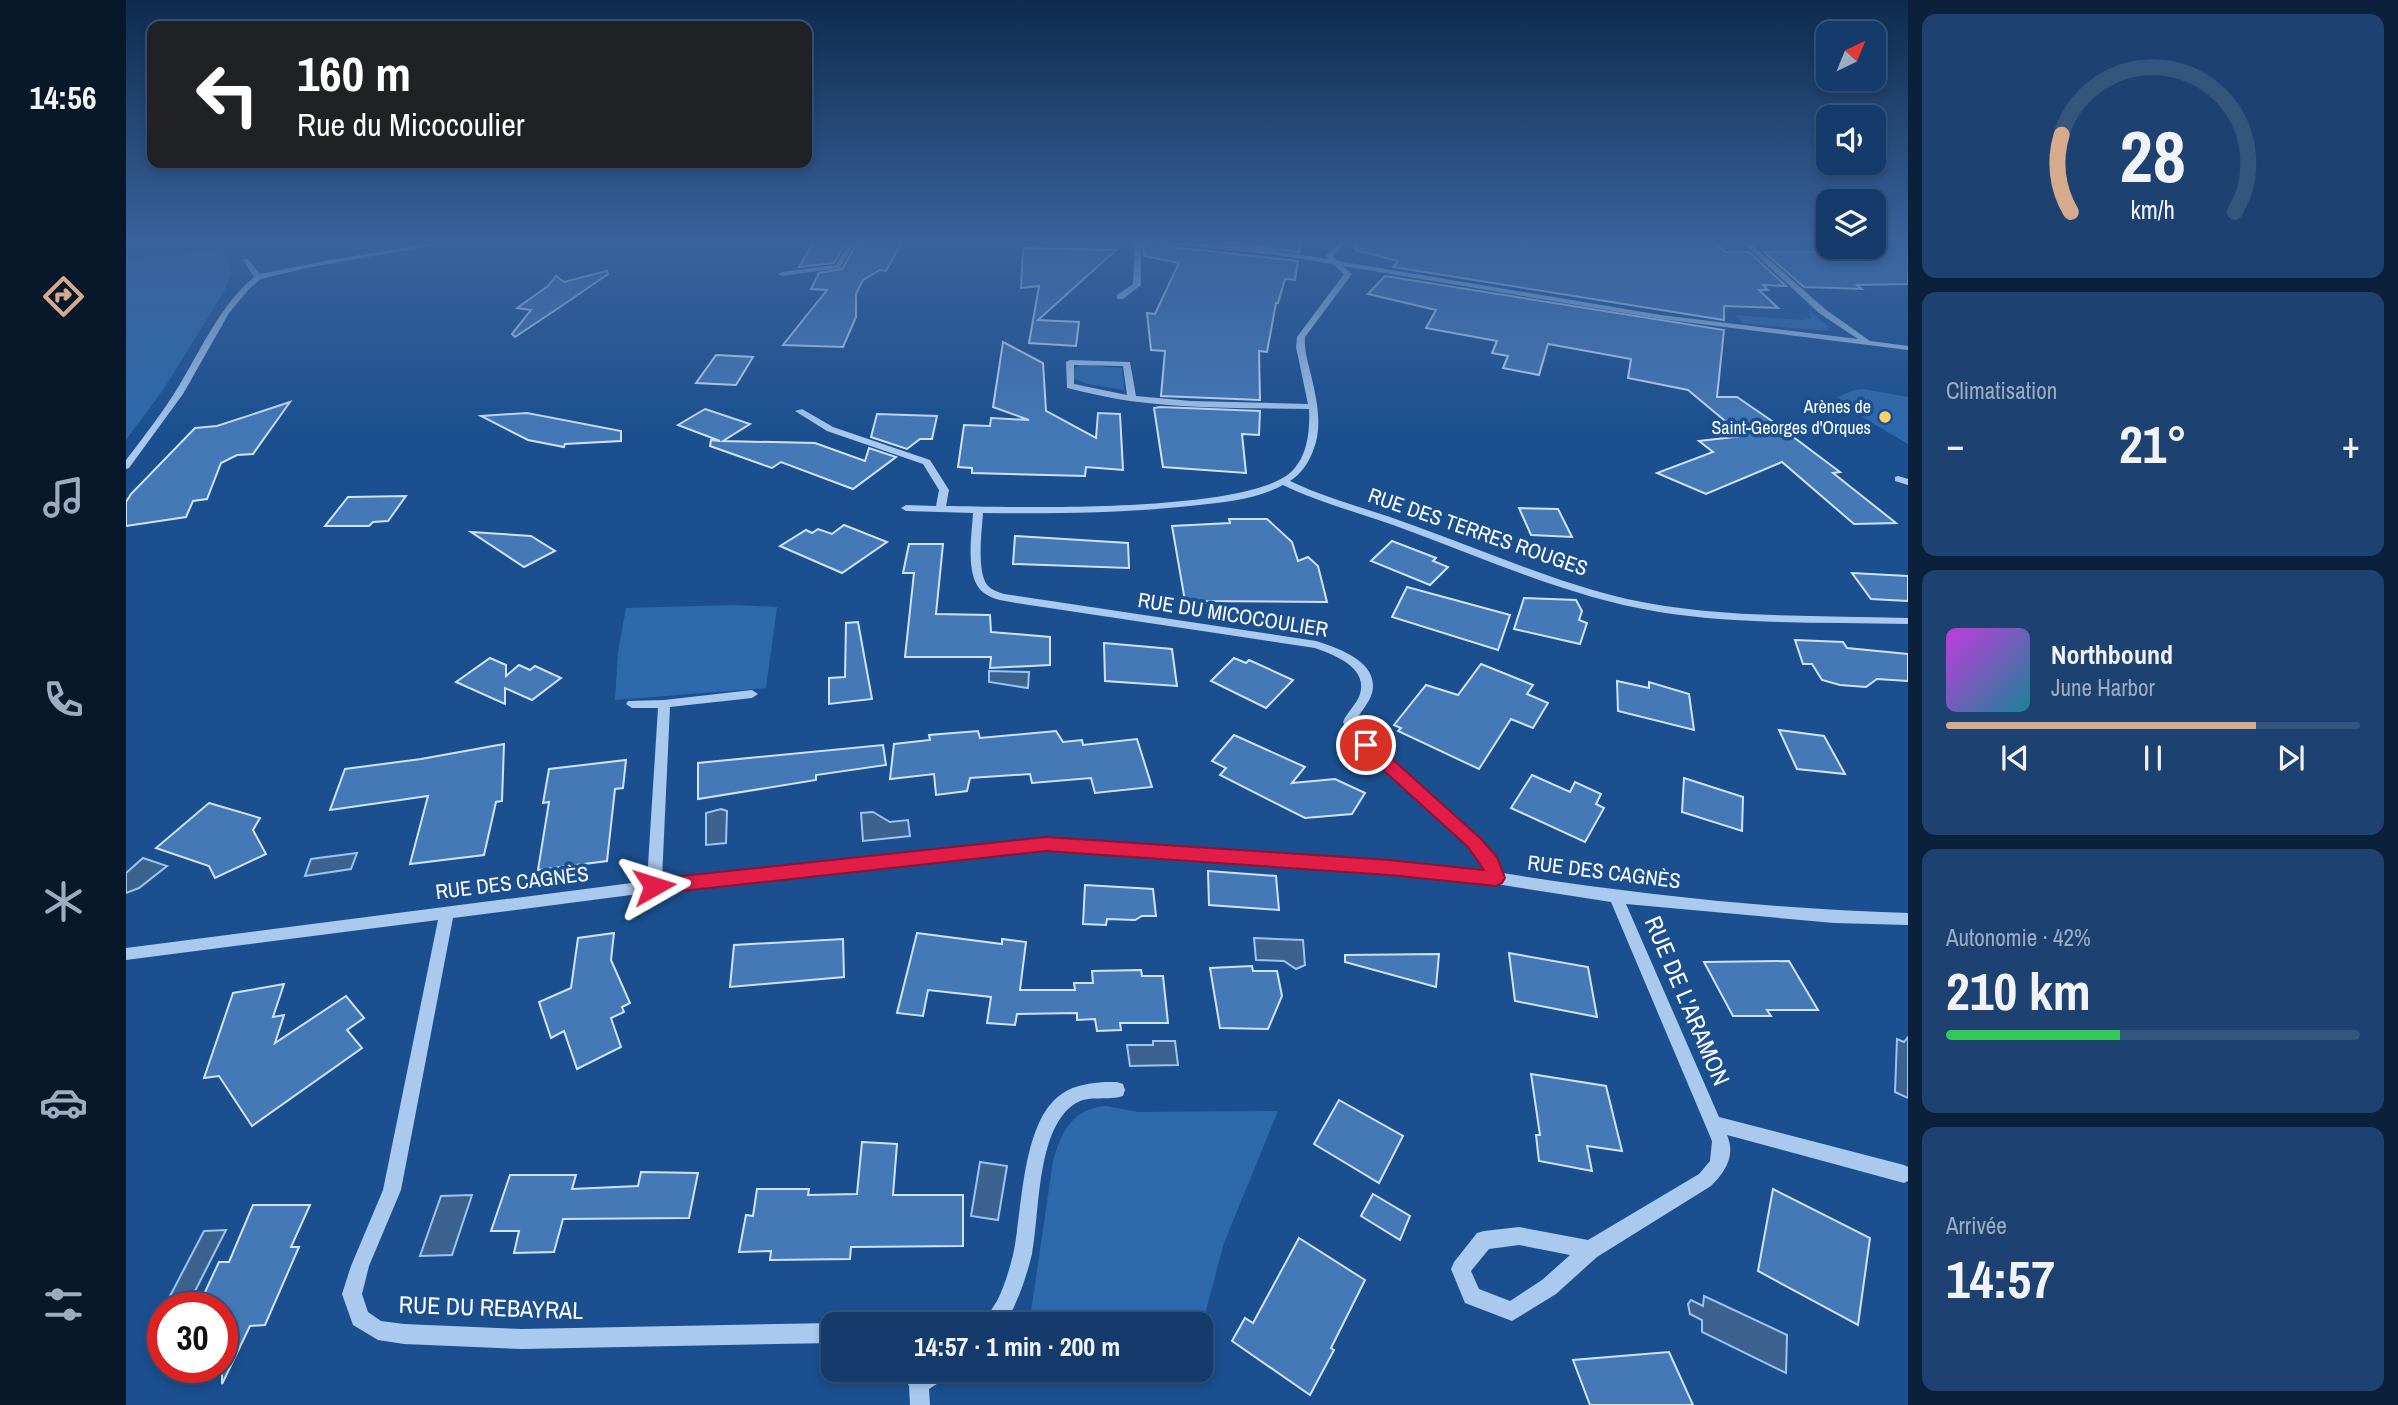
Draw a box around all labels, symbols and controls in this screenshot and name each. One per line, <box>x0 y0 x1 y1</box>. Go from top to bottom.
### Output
north arrow <box>1816 21 1886 91</box>
map controls <box>1816 21 1886 259</box>
text: 160 m <box>297 40 411 106</box>
icon: left <box>182 49 273 140</box>
text: 14:56 <box>29 76 97 119</box>
text: Rue du Micocoulier <box>297 103 525 146</box>
button: sound <box>1816 105 1886 175</box>
text: 28 <box>2120 107 2186 205</box>
button: layers <box>1816 189 1886 259</box>
text: km/h <box>2131 193 2175 227</box>
icon: directions <box>39 272 88 321</box>
text: Climatisation <box>1946 375 2057 406</box>
place label: Arènes de Saint-Georges d'Orques <box>1711 394 1871 440</box>
marker: Arènes de Saint-Georges d'Orques <box>1877 409 1893 425</box>
text: 21° <box>2119 409 2187 479</box>
text: − <box>1946 419 1964 470</box>
text: + <box>2342 419 2360 470</box>
icon: music <box>39 473 88 522</box>
street label: RUE DES TERRES ROUGES <box>1365 480 1592 583</box>
street label: RUE DU MICOCOULIER <box>1136 585 1330 644</box>
text: Northbound <box>2051 637 2173 672</box>
text: June Harbor <box>2051 672 2155 703</box>
icon: phone <box>39 675 88 724</box>
pin <box>1336 715 1396 775</box>
icon: arrive <box>1347 726 1385 764</box>
icon: previous <box>1996 739 2034 777</box>
icon: pause <box>2134 739 2172 777</box>
icon: next <box>2272 739 2310 777</box>
street label: RUE DES CAGNÈS <box>1526 848 1682 895</box>
position arrow <box>617 849 691 923</box>
street label: RUE DES CAGNÈS <box>434 859 590 906</box>
icon: climate <box>39 877 88 926</box>
street label: RUE DE L'ARAMON <box>1638 911 1738 1090</box>
text: Autonomie · 42% <box>1946 922 2091 953</box>
text: 210 km <box>1946 956 2091 1026</box>
icon: car <box>39 1078 88 1127</box>
text: Arrivée <box>1946 1210 2007 1241</box>
text: 14:57 <box>1946 1244 2055 1314</box>
icon: filters <box>39 1280 88 1329</box>
street label: RUE DU REBAYRAL <box>398 1288 584 1326</box>
speed limit sign: 30 <box>147 1292 238 1383</box>
text: 14:57 · 1 min · 200 m <box>914 1329 1120 1364</box>

